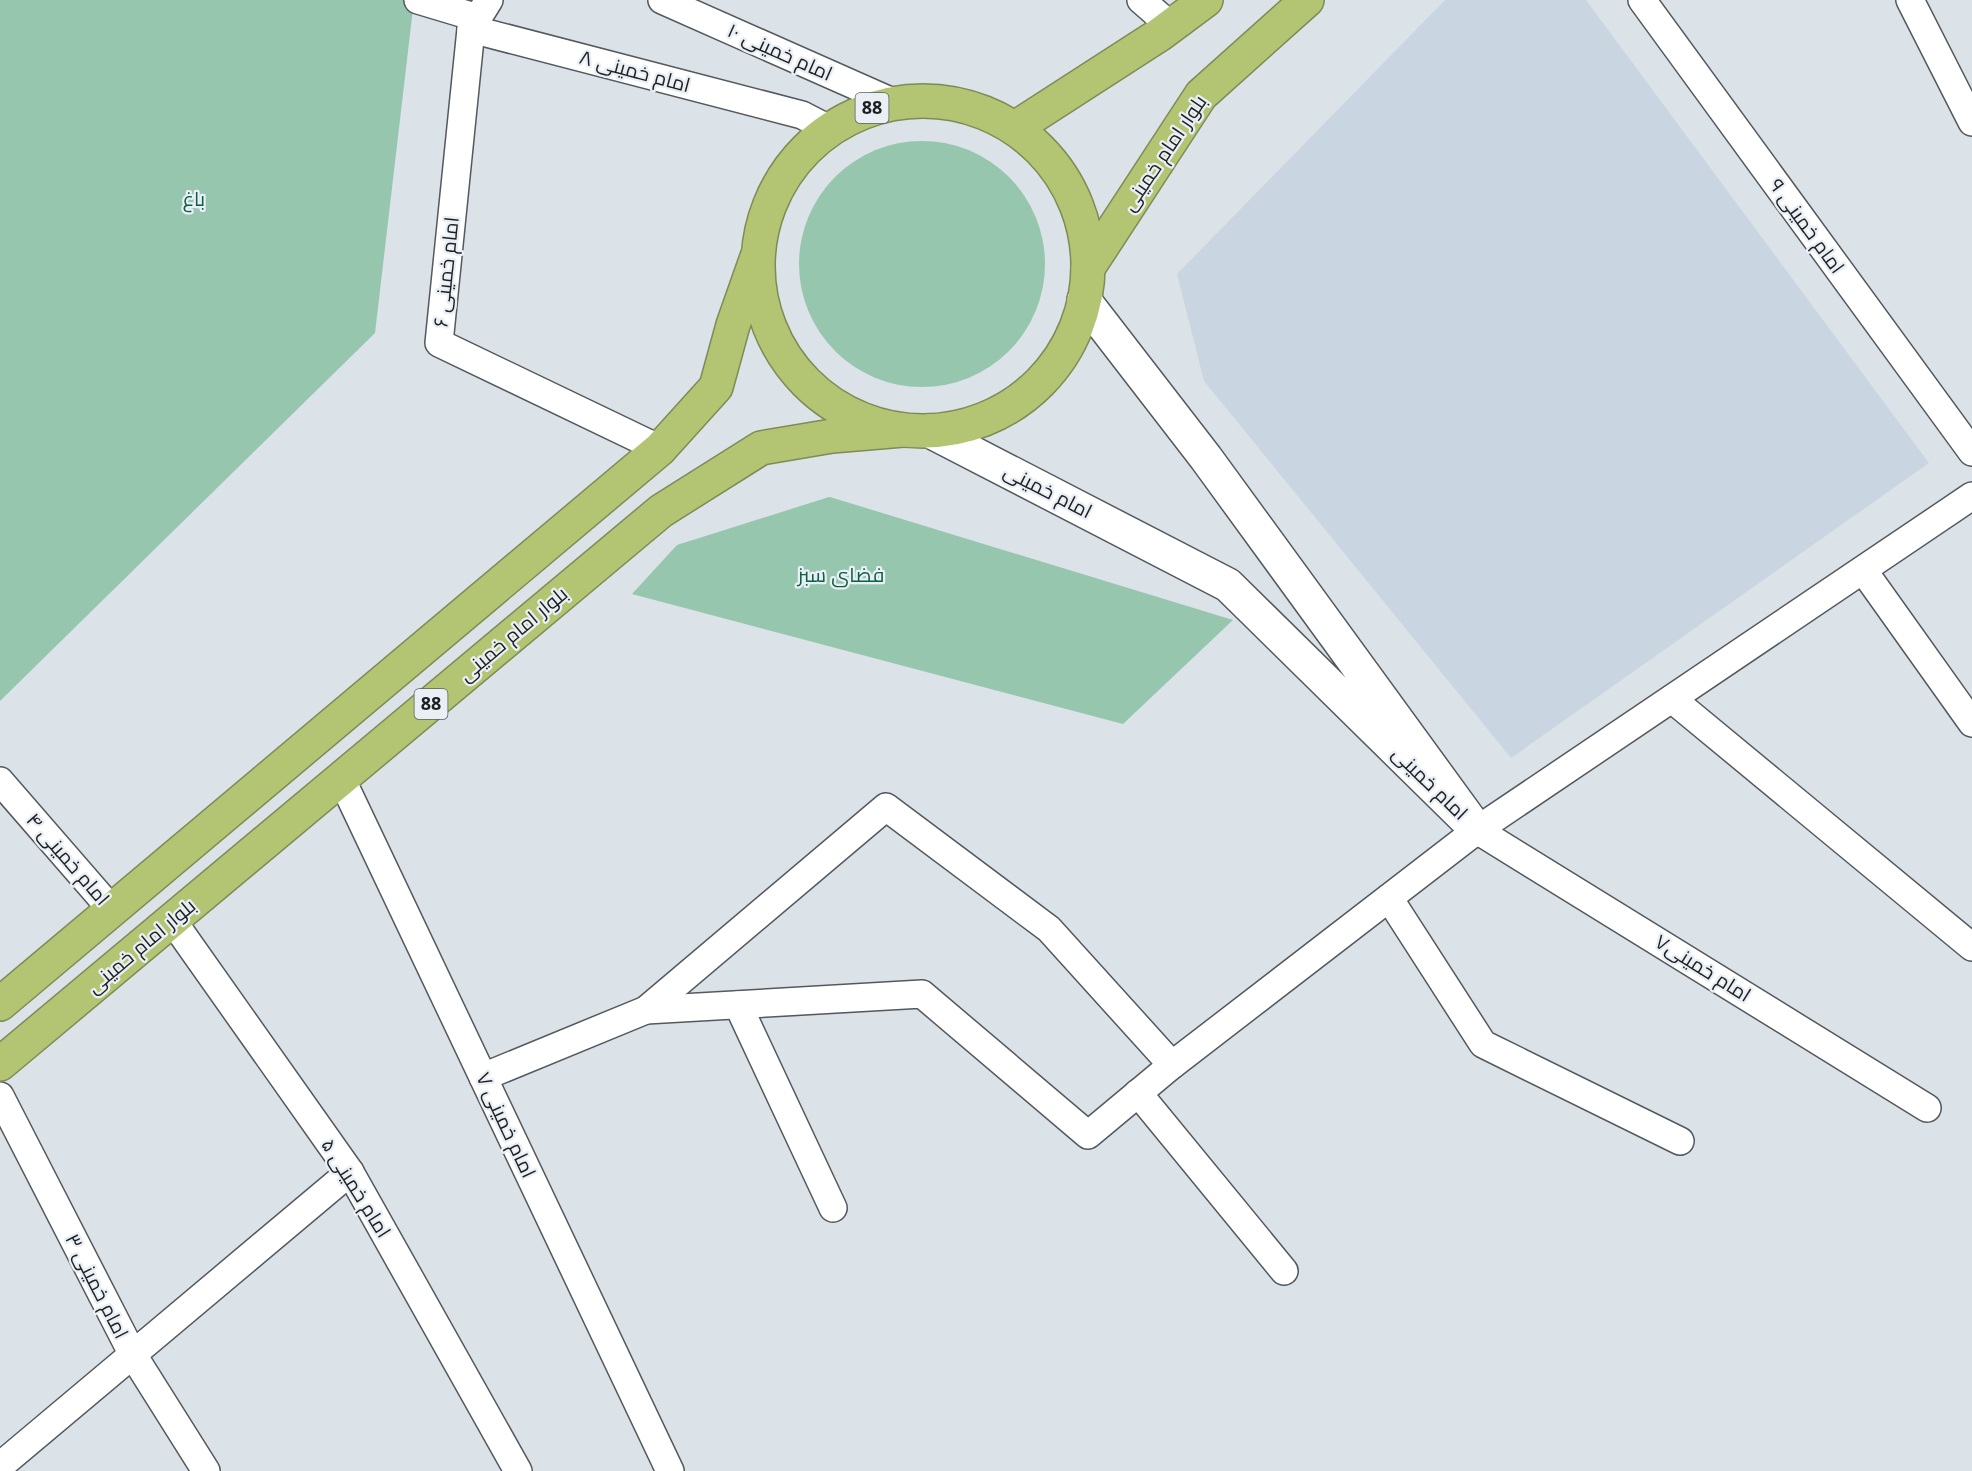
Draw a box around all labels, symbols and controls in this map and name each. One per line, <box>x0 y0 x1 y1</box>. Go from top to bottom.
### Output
street label: امام خمینی ۱۰ <box>723 16 837 88</box>
street label: امام خمینی ۸ <box>577 43 693 99</box>
street label: بلوار امام خمینی <box>1115 89 1213 217</box>
road number: 88 <box>856 93 888 123</box>
street label: امام خمینی ۹ <box>1763 173 1851 279</box>
park label: باغ <box>183 185 205 213</box>
street label: امام خمینی ۶ <box>426 216 466 328</box>
street label: امام خمینی <box>999 457 1097 525</box>
park label: فضای سبز <box>797 561 884 588</box>
street label: بلوار امام خمینی <box>452 580 574 688</box>
road number: 88 <box>414 689 448 719</box>
street label: امام خمینی <box>1386 740 1474 826</box>
street label: امام خمینی ۴ <box>20 807 116 911</box>
street label: بلوار امام خمینی <box>80 892 202 1000</box>
street label: امام خمینی۷ <box>1650 927 1756 1009</box>
street label: امام خمینی ۷ <box>469 1068 543 1182</box>
street label: امام خمینی ۵ <box>314 1133 398 1243</box>
street label: امام خمینی ۳ <box>59 1229 135 1343</box>

